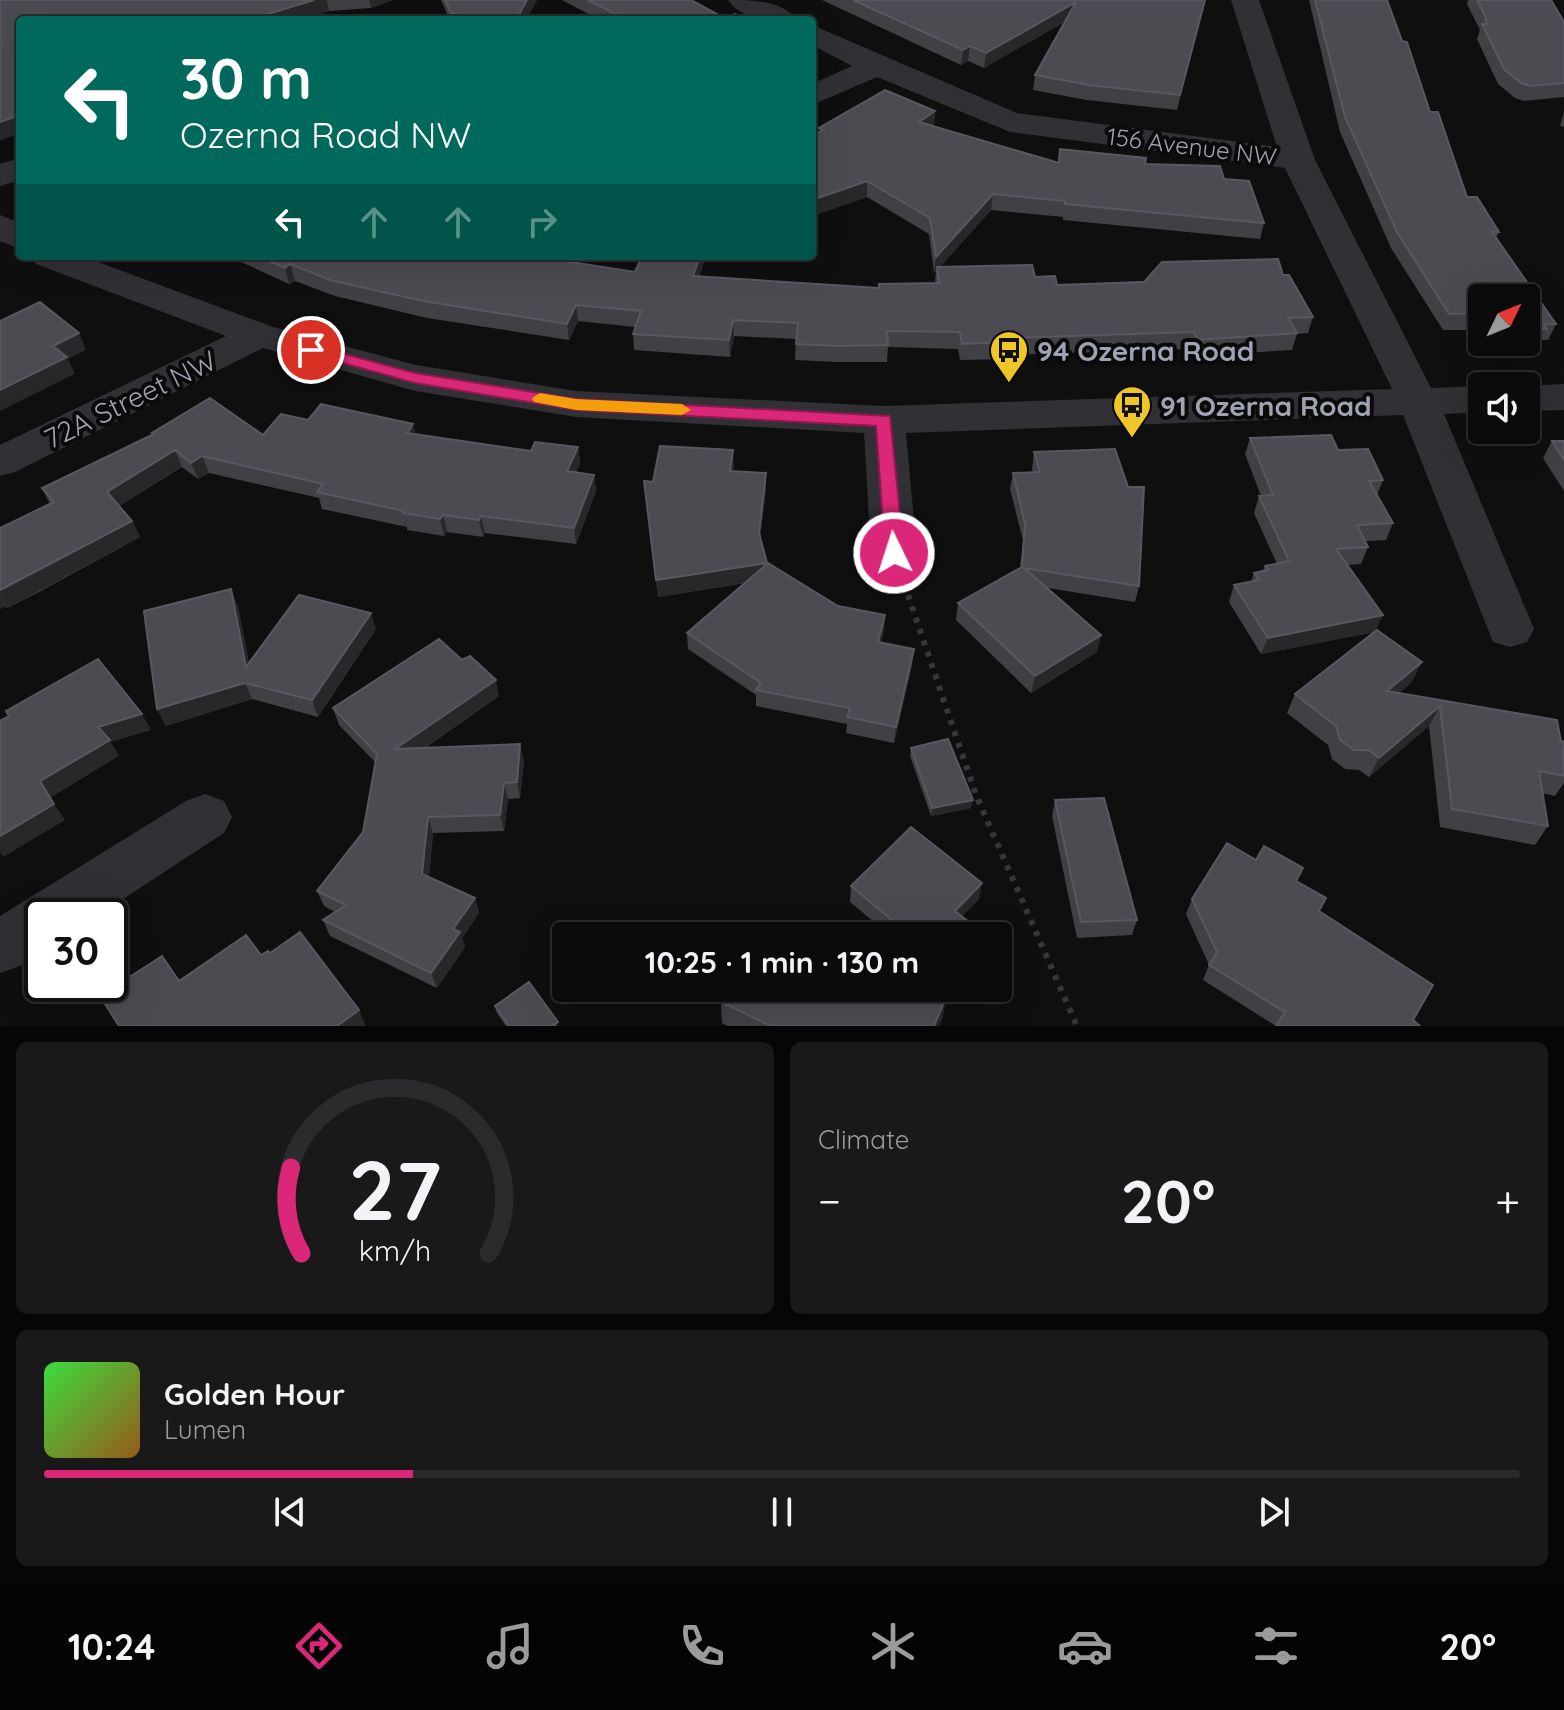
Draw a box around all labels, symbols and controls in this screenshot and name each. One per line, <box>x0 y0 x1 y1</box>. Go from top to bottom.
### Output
text: 30 m <box>180 43 312 113</box>
icon: left <box>48 48 152 152</box>
text: Ozerna Road NW <box>180 112 471 157</box>
street label: 156 Avenue NW <box>1105 121 1279 171</box>
icon: left <box>268 200 312 244</box>
icon: ahead <box>352 200 396 244</box>
icon: ahead <box>436 200 480 244</box>
icon: right <box>520 200 564 244</box>
north arrow <box>1468 284 1540 356</box>
map controls <box>1468 284 1540 444</box>
pin <box>277 316 345 384</box>
icon: arrive <box>289 328 333 372</box>
bus stop icon: 94 Ozerna Road <box>988 329 1030 384</box>
place label: 94 Ozerna Road <box>1037 333 1254 368</box>
street label: 72A Street NW <box>38 342 222 456</box>
button: sound <box>1468 372 1540 444</box>
bus stop icon: 91 Ozerna Road <box>1111 384 1153 439</box>
place label: 91 Ozerna Road <box>1160 388 1372 423</box>
position arrow <box>852 511 936 595</box>
speed limit sign: 30 <box>24 898 128 1002</box>
text: 10:25 · 1 min · 130 m <box>645 943 919 981</box>
text: Climate <box>818 1123 909 1156</box>
text: 27 <box>348 1137 442 1241</box>
text: 20° <box>1121 1163 1215 1238</box>
text: − <box>818 1173 841 1228</box>
text: + <box>1495 1173 1520 1228</box>
text: km/h <box>359 1232 431 1268</box>
text: Golden Hour <box>164 1375 345 1413</box>
text: Lumen <box>164 1413 246 1446</box>
icon: previous <box>268 1490 312 1534</box>
icon: pause <box>760 1490 804 1534</box>
icon: next <box>1252 1490 1296 1534</box>
icon: directions <box>291 1618 347 1674</box>
icon: music <box>482 1618 538 1674</box>
icon: phone <box>674 1618 730 1674</box>
icon: climate <box>865 1618 921 1674</box>
icon: car <box>1057 1618 1113 1674</box>
icon: filters <box>1248 1618 1304 1674</box>
text: 10:24 <box>68 1624 155 1669</box>
text: 20° <box>1439 1624 1496 1669</box>

